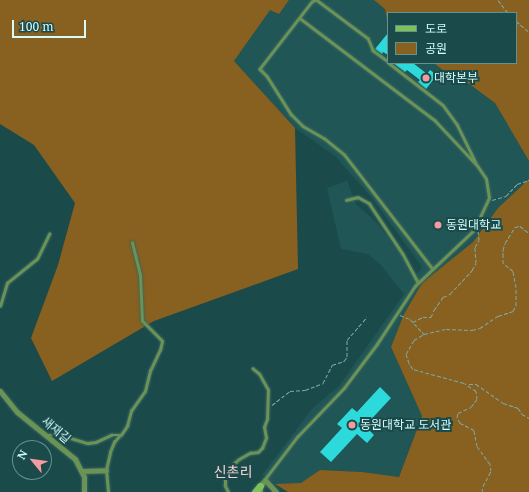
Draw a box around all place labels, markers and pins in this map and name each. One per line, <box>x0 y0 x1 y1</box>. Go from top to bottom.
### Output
place label: 대학본부 <box>434 71 478 85</box>
marker: 대학본부 <box>421 73 431 83</box>
place label: 동원대학교 <box>446 218 501 232</box>
marker: 동원대학교 <box>433 220 443 230</box>
place label: 동원대학교 도서관 <box>360 418 451 432</box>
marker: 동원대학교 도서관 <box>347 420 357 430</box>

